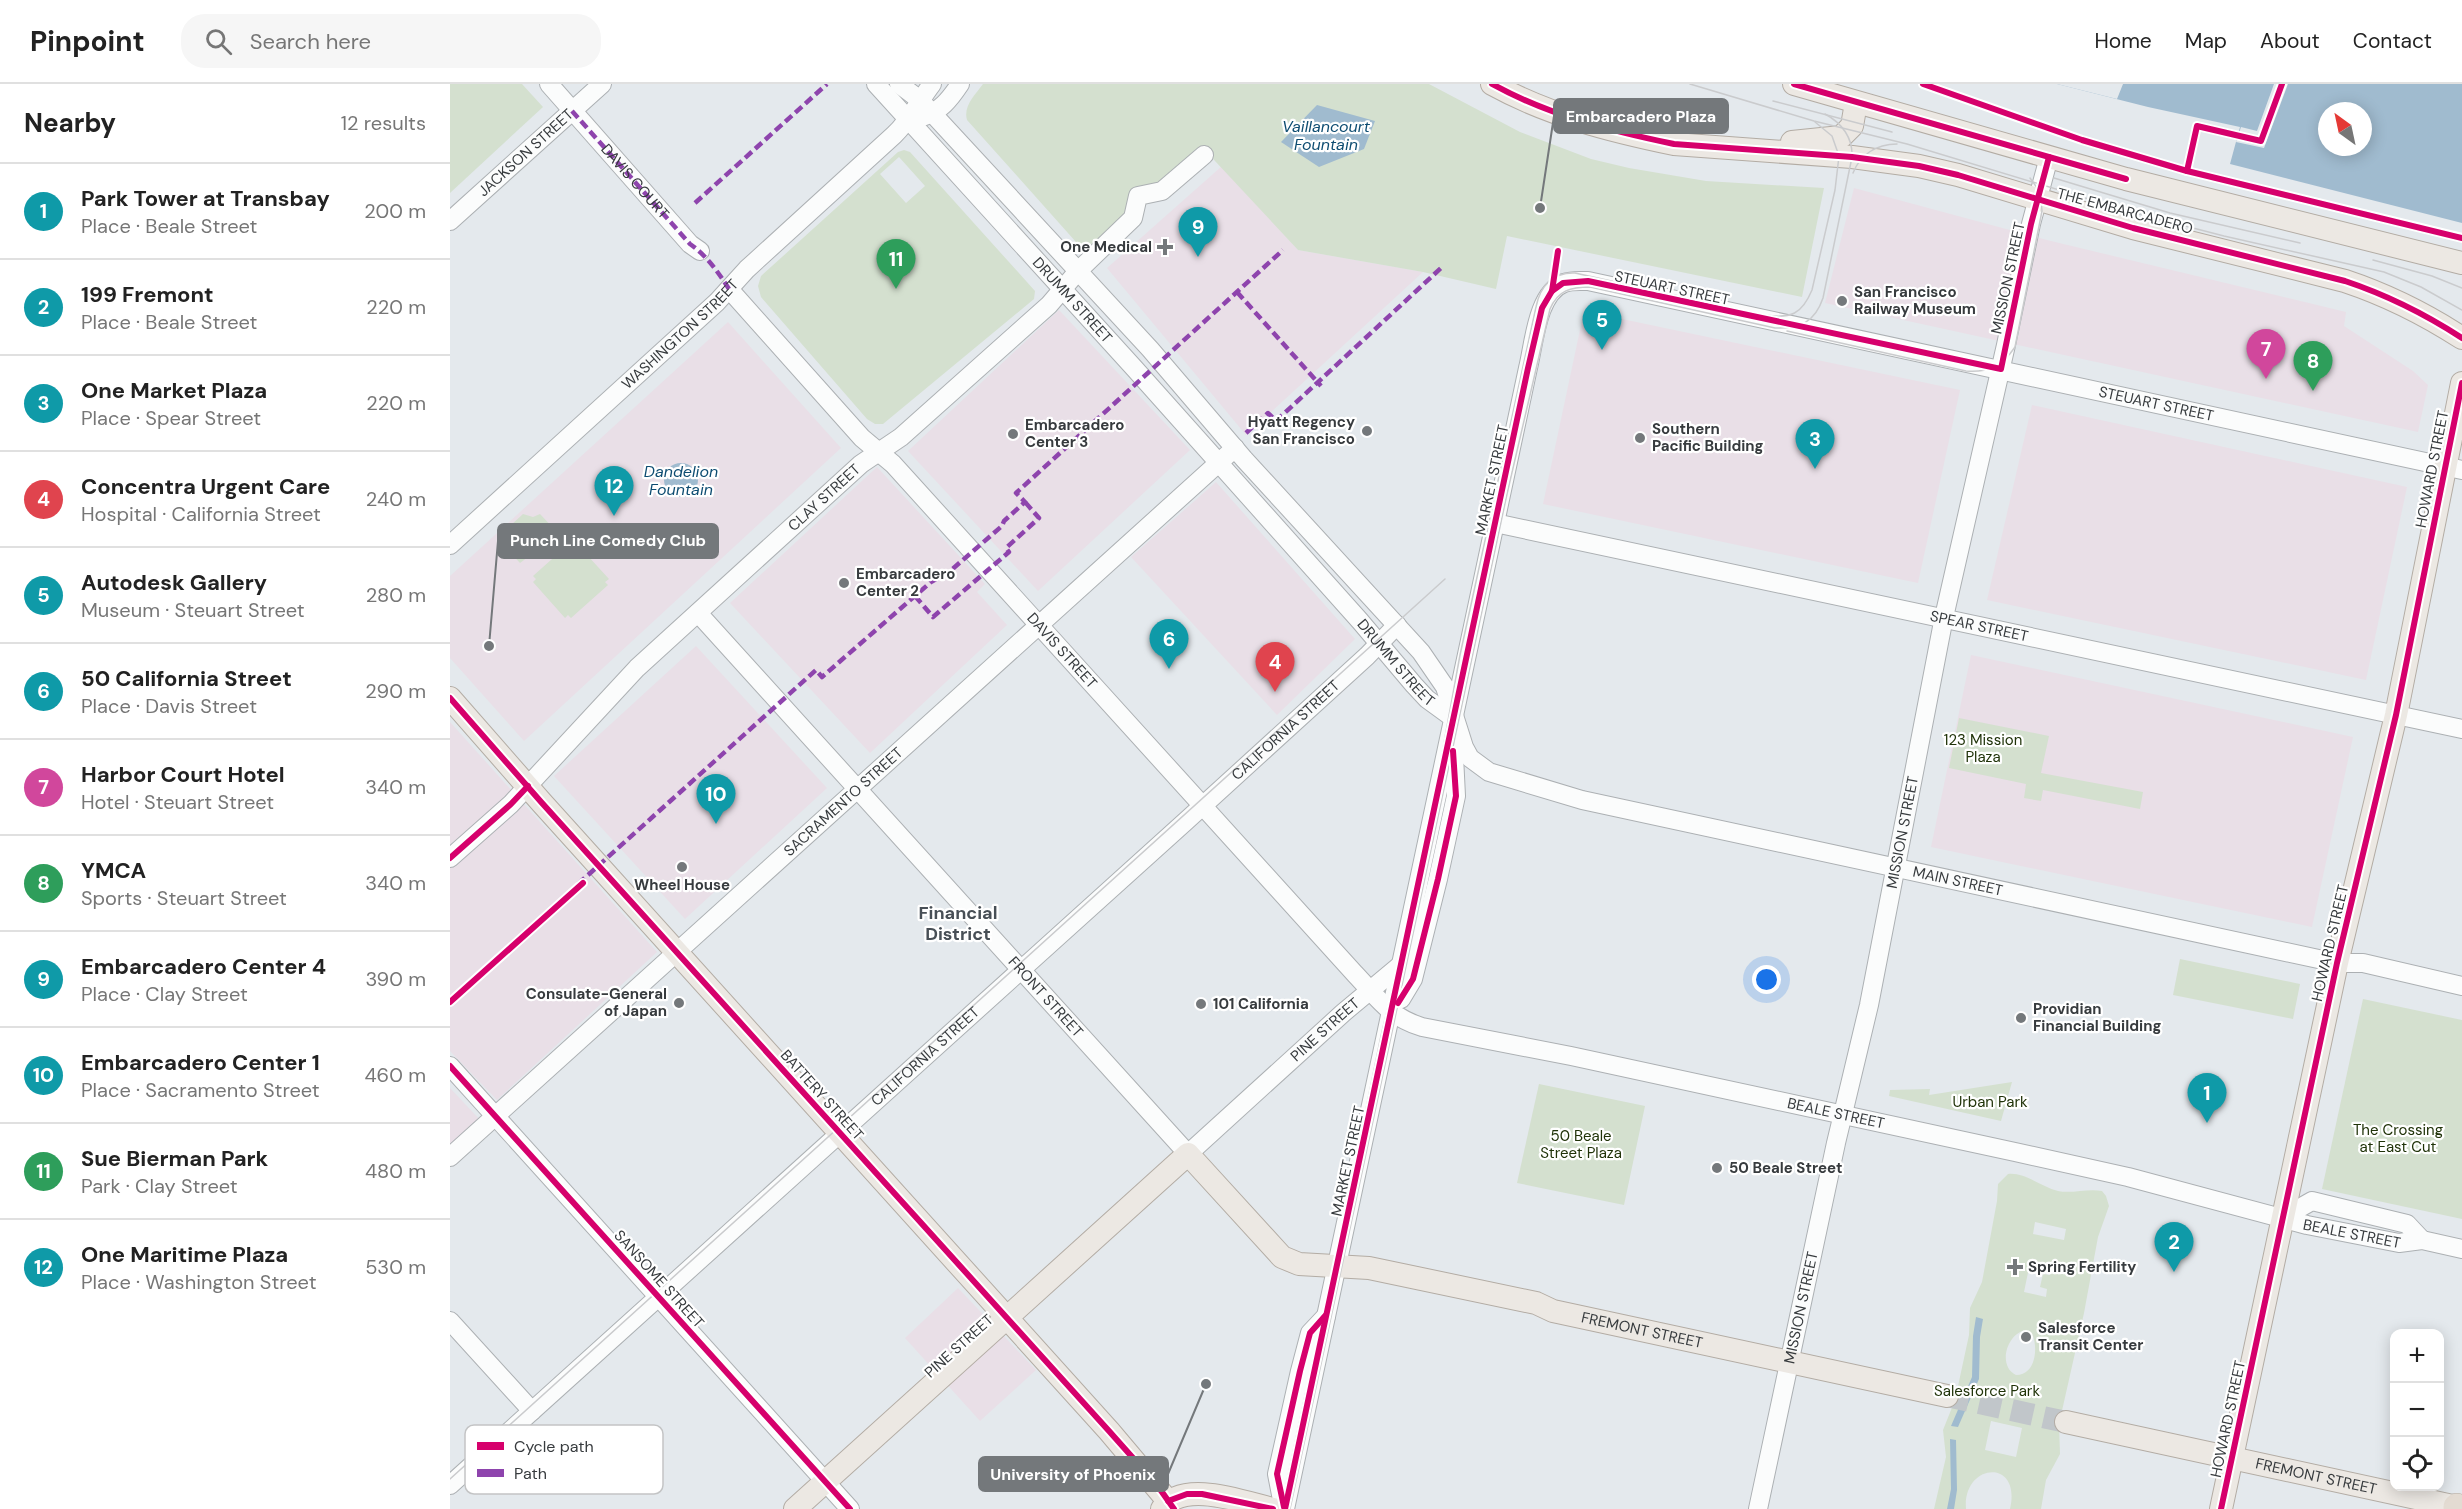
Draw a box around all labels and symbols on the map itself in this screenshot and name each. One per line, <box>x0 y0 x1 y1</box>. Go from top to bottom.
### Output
callout: Embarcadero Plaza <box>1554 99 1728 133</box>
north arrow <box>2318 102 2372 156</box>
street label: JACKSON STREET <box>474 104 578 201</box>
text: Embarcadero Plaza <box>1566 106 1716 127</box>
water label: Vaillancourt Fountain <box>1282 116 1371 155</box>
street label: DAVIS COURT <box>596 140 674 223</box>
street label: THE EMBARCADERO <box>2055 183 2195 239</box>
pin: 9 <box>1178 208 1218 257</box>
street label: MISSION STREET <box>1986 220 2030 336</box>
place label: One Medical <box>1060 237 1152 257</box>
marker: One Medical <box>1156 238 1174 256</box>
pin: 11 <box>876 240 916 289</box>
street label: DRUMM STREET <box>1028 253 1117 347</box>
street label: STEUART STREET <box>1613 266 1731 310</box>
street label: WASHINGTON STREET <box>618 275 743 394</box>
place label: San Francisco Railway Museum <box>1854 282 1976 319</box>
marker: San Francisco Railway Museum <box>1835 294 1849 308</box>
pin: 5 <box>1582 300 1622 350</box>
pin: 7 <box>2246 330 2286 379</box>
pin: 8 <box>2294 342 2332 391</box>
street label: STEUART STREET <box>2097 382 2216 426</box>
street label: HOWARD STREET <box>2411 409 2453 529</box>
place label: Hyatt Regency San Francisco <box>1248 412 1355 449</box>
place label: Embarcadero Center 3 <box>1025 415 1124 452</box>
place label: Southern Pacific Building <box>1652 419 1764 456</box>
pin: 3 <box>1796 420 1834 469</box>
street label: MARKET STREET <box>1471 423 1513 537</box>
marker: Hyatt Regency San Francisco <box>1360 424 1374 438</box>
marker: Embarcadero Center 3 <box>1006 427 1020 441</box>
marker: Southern Pacific Building <box>1633 431 1647 445</box>
street label: CLAY STREET <box>784 459 865 536</box>
water label: Dandelion Fountain <box>644 461 718 500</box>
pin: 12 <box>594 466 634 516</box>
callout: Punch Line Comedy Club <box>498 524 718 558</box>
text: Punch Line Comedy Club <box>510 530 706 551</box>
place label: Embarcadero Center 2 <box>856 564 955 601</box>
marker: Embarcadero Center 2 <box>837 576 851 590</box>
street label: SPEAR STREET <box>1928 606 2030 646</box>
street label: DAVIS STREET <box>1023 609 1102 693</box>
street label: DRUMM STREET <box>1353 615 1439 711</box>
pin: 6 <box>1150 620 1188 669</box>
pin: 4 <box>1256 642 1294 692</box>
street label: CALIFORNIA STREET <box>1227 676 1344 785</box>
park label: 123 Mission Plaza <box>1944 730 2022 767</box>
street label: SACRAMENTO STREET <box>780 743 907 861</box>
pin: 10 <box>696 774 736 824</box>
street label: MISSION STREET <box>1882 774 1923 890</box>
marker: Wheel House <box>675 860 689 874</box>
street label: MAIN STREET <box>1911 862 2005 901</box>
place label: Wheel House <box>634 875 730 895</box>
street label: HOWARD STREET <box>2307 883 2353 1003</box>
district label: Financial District <box>919 901 997 946</box>
street label: FRONT STREET <box>1004 952 1088 1042</box>
your location <box>1752 965 1781 994</box>
place label: Consulate-General of Japan <box>526 984 667 1021</box>
street label: PINE STREET <box>1286 993 1364 1066</box>
place label: 101 California <box>1213 994 1309 1014</box>
marker: Consulate-General of Japan <box>672 996 686 1010</box>
marker: 101 California <box>1194 997 1208 1011</box>
place label: Providian Financial Building <box>2033 999 2161 1036</box>
street label: CALIFORNIA STREET <box>867 1002 984 1110</box>
marker: Providian Financial Building <box>2014 1011 2028 1025</box>
street label: BATTERY STREET <box>776 1045 868 1145</box>
pin: 1 <box>2188 1074 2226 1123</box>
park label: Urban Park <box>1952 1092 2028 1112</box>
street label: BEALE STREET <box>1785 1093 1887 1134</box>
street label: MARKET STREET <box>1327 1104 1369 1218</box>
park label: The Crossing at East Cut <box>2353 1120 2443 1157</box>
park label: 50 Beale Street Plaza <box>1540 1126 1622 1163</box>
place label: 50 Beale Street <box>1729 1158 1842 1178</box>
marker: 50 Beale Street <box>1710 1161 1724 1175</box>
street label: BEALE STREET <box>2301 1214 2402 1253</box>
pin: 2 <box>2154 1222 2194 1272</box>
street label: SANSOME STREET <box>610 1226 708 1332</box>
street label: MISSION STREET <box>1779 1250 1823 1365</box>
place label: Spring Fertility <box>2028 1257 2136 1277</box>
marker: Spring Fertility <box>2006 1258 2024 1276</box>
street label: FREMONT STREET <box>1579 1307 1705 1353</box>
street label: PINE STREET <box>920 1310 998 1382</box>
place label: Salesforce Transit Center <box>2038 1318 2143 1355</box>
marker: Salesforce Transit Center <box>2019 1330 2033 1344</box>
street label: HOWARD STREET <box>2206 1359 2250 1479</box>
park label: Salesforce Park <box>1934 1381 2040 1401</box>
legend <box>465 1425 663 1494</box>
text: Cycle path <box>514 1436 594 1457</box>
street label: FREMONT STREET <box>2254 1453 2379 1499</box>
callout: University of Phoenix <box>979 1457 1168 1491</box>
text: Path <box>514 1463 547 1484</box>
text: University of Phoenix <box>990 1464 1156 1485</box>

